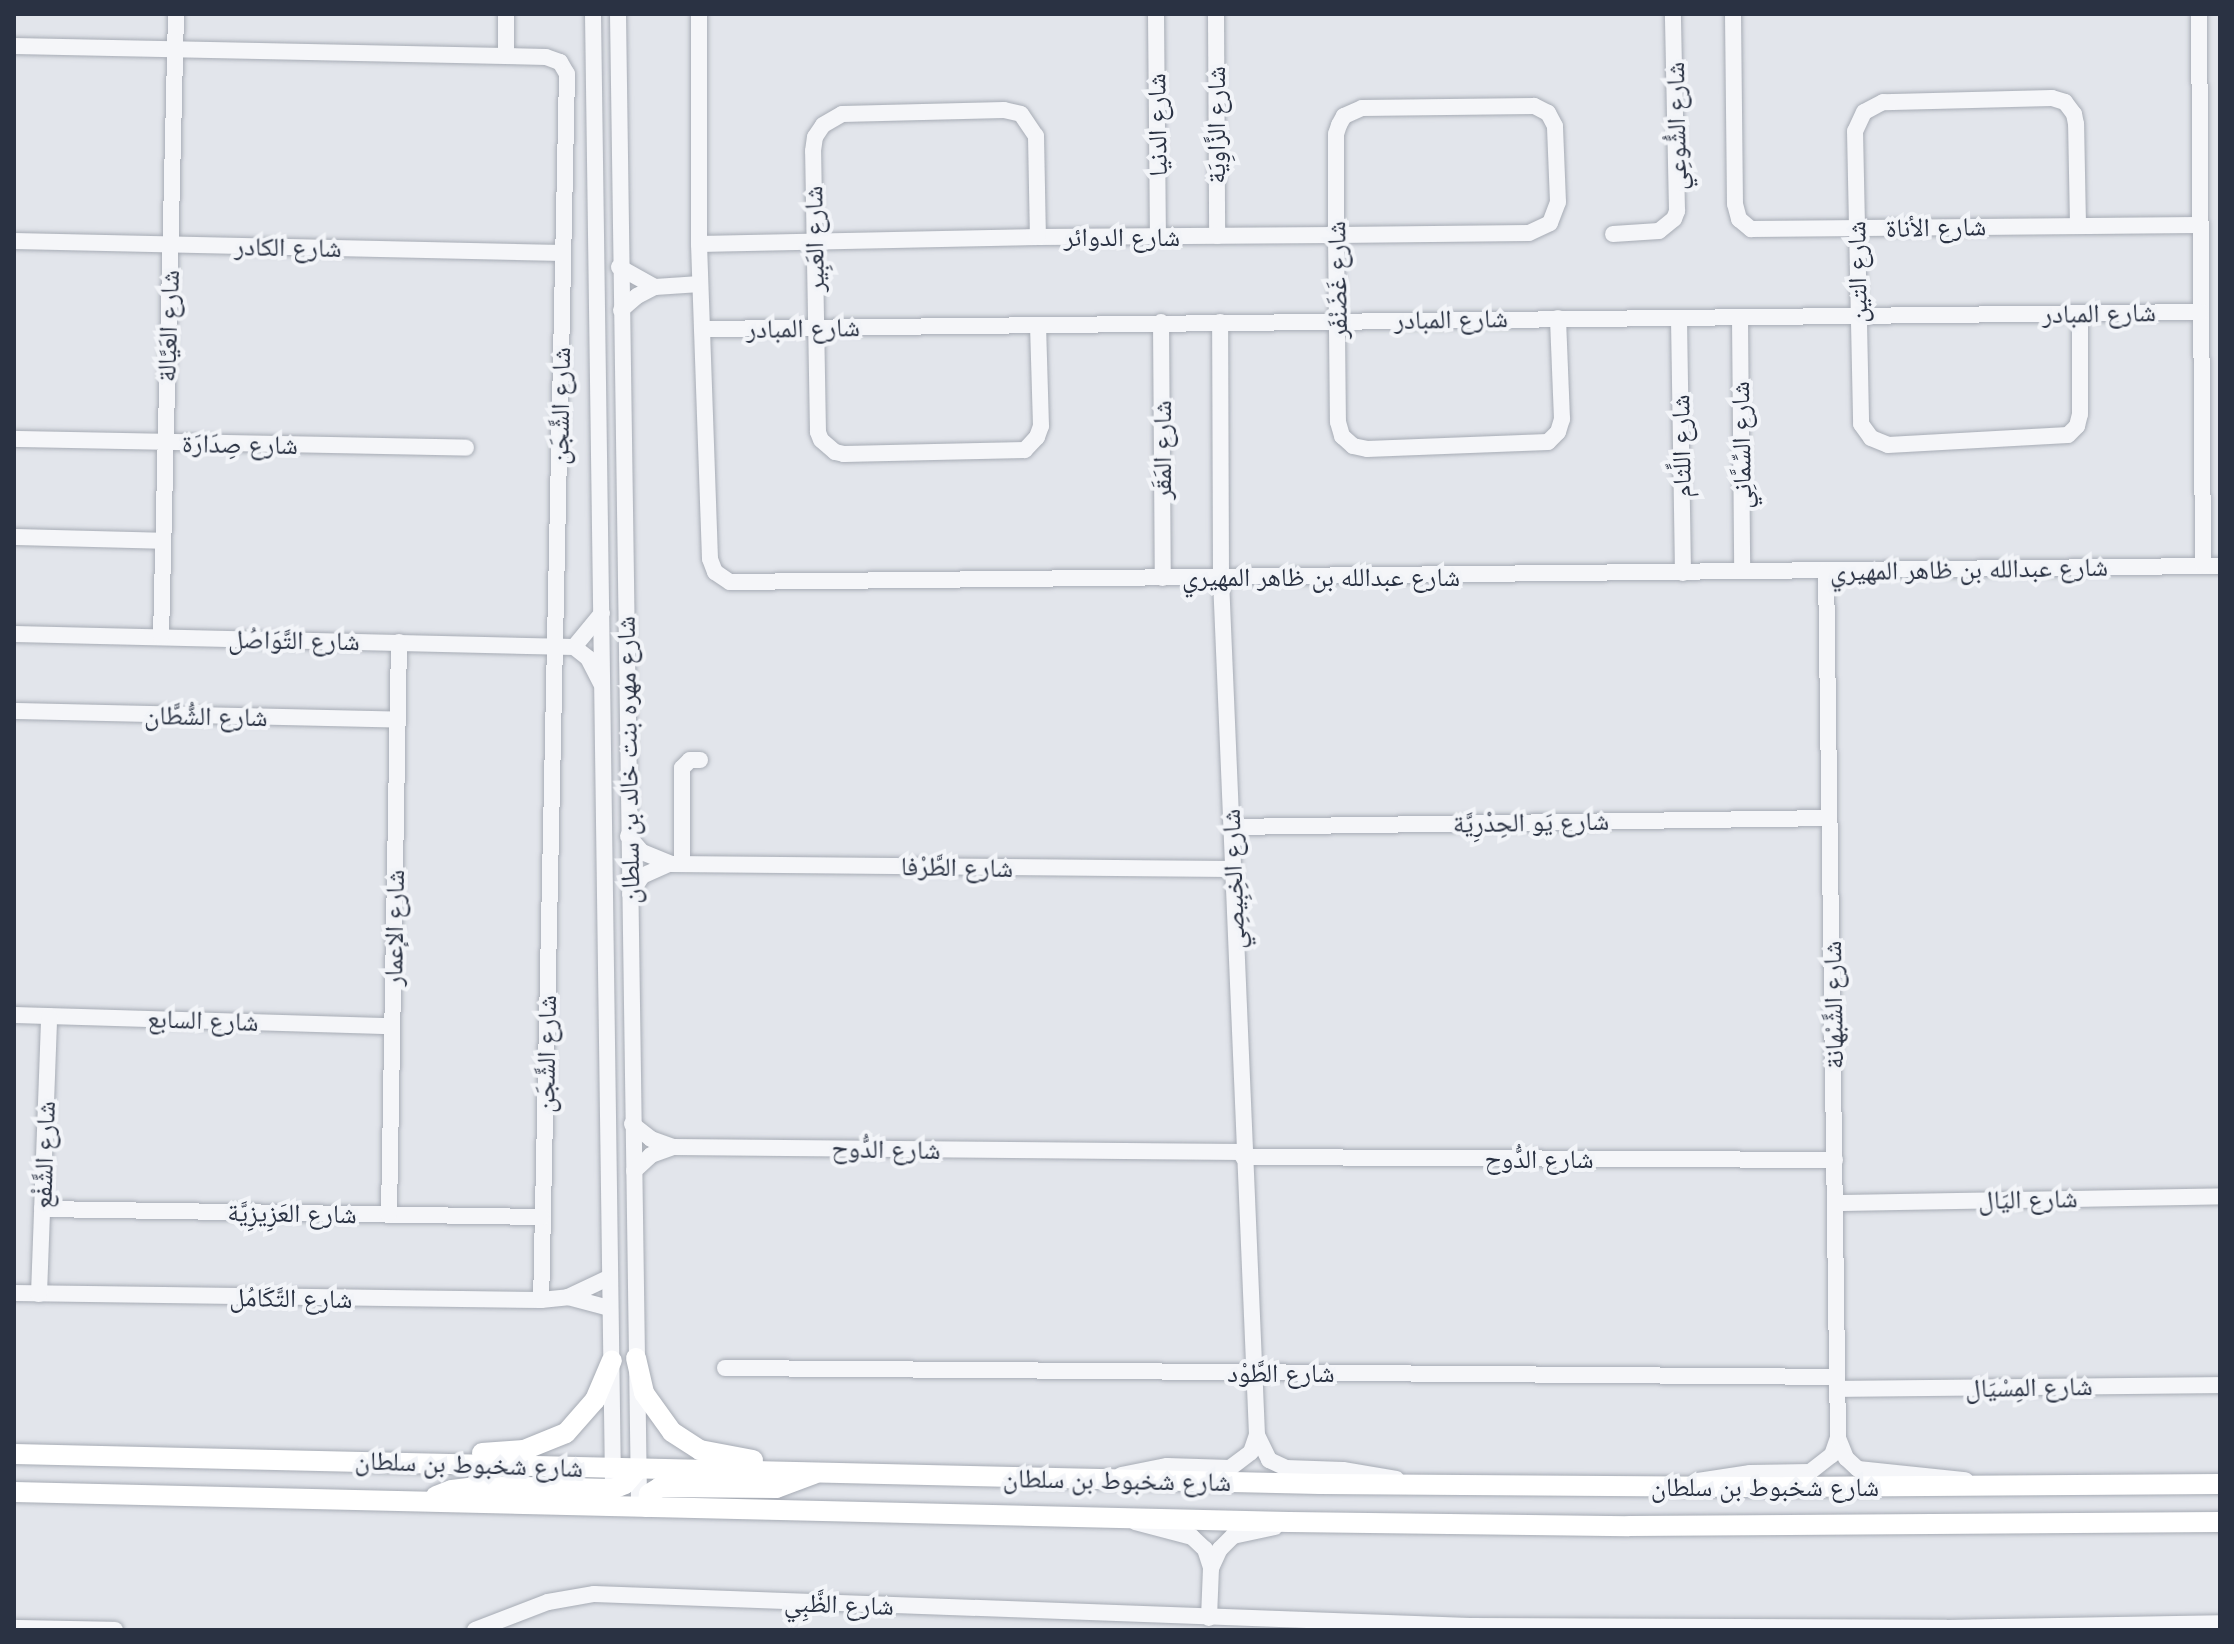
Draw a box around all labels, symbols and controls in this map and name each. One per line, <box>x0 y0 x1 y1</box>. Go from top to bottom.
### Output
street label: شارع الشُّوعِي <box>1659 62 1693 190</box>
street label: شارع الزَّاوِيَة <box>1200 66 1232 184</box>
street label: شارع الدنيا <box>1140 73 1174 177</box>
street label: شارع العَبِير <box>797 186 831 292</box>
street label: شارع الأناة <box>1886 211 1986 243</box>
street label: شارع الدوائر <box>1064 221 1180 253</box>
street label: شارع غَضَنْفَر <box>1320 221 1354 339</box>
street label: شارع التين <box>1841 221 1873 323</box>
street label: شارع الكادر <box>234 230 342 264</box>
street label: شارع العَيَّالة <box>150 269 186 383</box>
street label: شارع المبادر <box>2042 296 2156 330</box>
street label: شارع المبادر <box>1394 302 1508 336</box>
street label: شارع المبادر <box>746 311 860 345</box>
street label: شارع الشَّجَن <box>543 347 577 465</box>
street label: شارع السِّمَّانِي <box>1724 381 1758 509</box>
street label: شارع اللِّثام <box>1665 394 1697 498</box>
street label: شارع المَقَر <box>1146 400 1178 500</box>
street label: شارع صِدَارَة <box>182 427 298 461</box>
street label: شارع عبدالله بن ظاهر المهيري <box>1830 551 2108 587</box>
street label: شارع عبدالله بن ظاهر المهيري <box>1182 561 1460 593</box>
street label: شارع مهره بنت خالد بن سلطان <box>610 616 646 904</box>
street label: شارع التَّوَاصُل <box>228 623 360 657</box>
street label: شارع الشُّطَّان <box>144 699 268 733</box>
street label: شارع يَو الحِدْرِيَّة <box>1453 805 1609 839</box>
street label: شارع الخِبِيصِي <box>1215 808 1251 950</box>
street label: شارع الطَّرْفا <box>901 850 1013 884</box>
street label: شارع الإعمار <box>377 869 411 987</box>
street label: شارع الشَّبْهانة <box>1816 941 1850 1069</box>
street label: شارع الشَّجَن <box>529 995 563 1113</box>
street label: شارع السابع <box>147 1002 259 1038</box>
street label: شارع الشَّفْع <box>27 1101 61 1209</box>
street label: شارع الدُّوح <box>831 1132 941 1166</box>
street label: شارع الدُّوح <box>1484 1143 1594 1175</box>
street label: شارع اليَال <box>1978 1183 2078 1215</box>
street label: شارع العَزِيزِيَّة <box>227 1196 357 1230</box>
street label: شارع التَّكَامُل <box>229 1281 353 1315</box>
street label: شارع الطَّوْد <box>1227 1357 1335 1389</box>
street label: شارع المِسْيَال <box>1965 1370 2093 1404</box>
street label: شارع شخبوط بن سلطان <box>354 1444 584 1484</box>
street label: شارع شخبوط بن سلطان <box>1003 1462 1231 1498</box>
street label: شارع شخبوط بن سلطان <box>1651 1471 1879 1503</box>
street label: شارع الظَّبِي <box>784 1586 894 1622</box>

